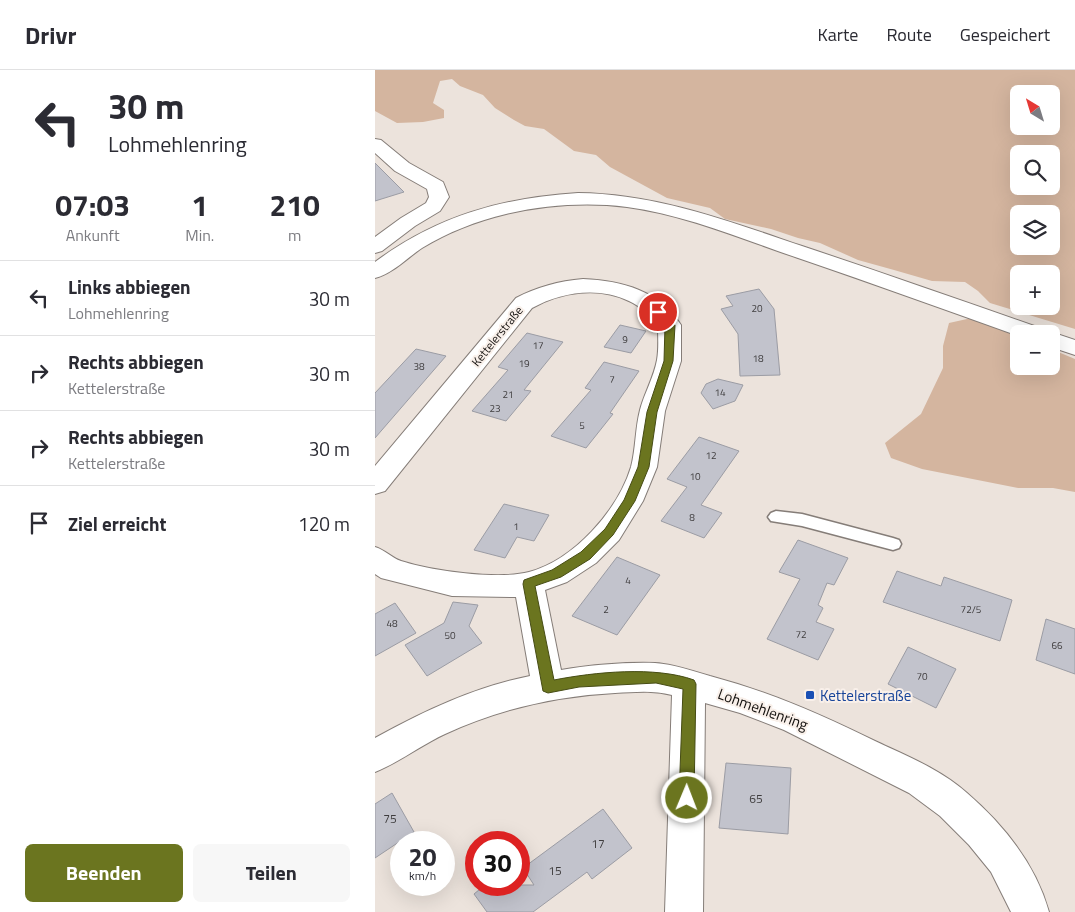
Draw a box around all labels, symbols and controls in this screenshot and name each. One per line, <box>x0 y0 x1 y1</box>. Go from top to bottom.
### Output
text: Drivr <box>25 17 76 53</box>
text: Karte <box>817 21 858 48</box>
text: Route <box>886 21 932 48</box>
text: Gespeichert <box>960 21 1050 48</box>
text: 30 m <box>108 79 184 133</box>
north arrow <box>1010 85 1060 135</box>
map controls <box>1010 85 1060 375</box>
icon: left <box>25 90 90 155</box>
text: Lohmehlenring <box>108 127 247 161</box>
button: search <box>1010 145 1060 195</box>
text: 07:03 <box>55 182 130 228</box>
text: 1 <box>191 182 208 228</box>
text: 210 <box>269 182 320 228</box>
button: layers <box>1010 205 1060 255</box>
text: Ankunft <box>66 223 120 247</box>
text: Min. <box>185 223 214 247</box>
text: m <box>288 223 301 247</box>
button: + <box>1010 265 1060 315</box>
text: Links abbiegen <box>68 272 191 301</box>
icon: left <box>25 284 53 312</box>
text: 30 m <box>309 284 350 313</box>
pin <box>637 291 679 333</box>
icon: arrive <box>644 298 672 326</box>
text: Lohmehlenring <box>68 301 169 325</box>
house number: 20 <box>751 301 763 316</box>
street label: Kettelerstraße <box>467 302 527 370</box>
button: − <box>1010 325 1060 375</box>
house number: 9 <box>622 332 628 347</box>
house number: 17 <box>532 338 544 353</box>
text: Rechts abbiegen <box>68 347 204 376</box>
house number: 18 <box>752 351 764 366</box>
house number: 19 <box>518 356 530 371</box>
icon: right <box>25 359 53 387</box>
text: 30 m <box>309 359 350 388</box>
house number: 38 <box>413 359 425 374</box>
house number: 7 <box>609 372 615 387</box>
text: Kettelerstraße <box>68 376 165 400</box>
house number: 14 <box>714 385 726 400</box>
house number: 21 <box>502 387 514 402</box>
house number: 23 <box>489 401 501 416</box>
house number: 5 <box>579 418 585 433</box>
text: Rechts abbiegen <box>68 422 204 451</box>
icon: right <box>25 434 53 462</box>
text: 30 m <box>309 434 350 463</box>
house number: 12 <box>705 448 717 463</box>
text: Kettelerstraße <box>68 451 165 475</box>
house number: 10 <box>689 469 701 484</box>
icon: arrive <box>25 509 53 537</box>
text: Ziel erreicht <box>68 509 166 538</box>
text: 120 m <box>298 509 350 538</box>
house number: 8 <box>689 510 695 525</box>
house number: 1 <box>513 519 519 534</box>
house number: 4 <box>625 573 631 588</box>
house number: 2 <box>603 602 609 617</box>
house number: 72/5 <box>961 602 982 617</box>
house number: 48 <box>386 616 398 631</box>
house number: 72 <box>795 627 807 642</box>
house number: 50 <box>444 628 456 643</box>
house number: 66 <box>1051 638 1063 653</box>
house number: 70 <box>916 669 928 684</box>
street label: Lohmehlenring <box>715 682 812 736</box>
place label: Kettelerstraße <box>820 684 911 707</box>
marker: Kettelerstraße <box>804 689 816 701</box>
position arrow <box>660 771 712 823</box>
house number: 65 <box>749 789 763 808</box>
house number: 75 <box>383 809 397 828</box>
speed limit sign: 30 <box>465 831 530 896</box>
house number: 17 <box>591 834 605 853</box>
text: 20 <box>408 838 437 876</box>
button: Beenden <box>25 844 183 902</box>
button: Teilen <box>193 844 350 902</box>
house number: 15 <box>548 861 562 880</box>
text: km/h <box>409 866 436 885</box>

